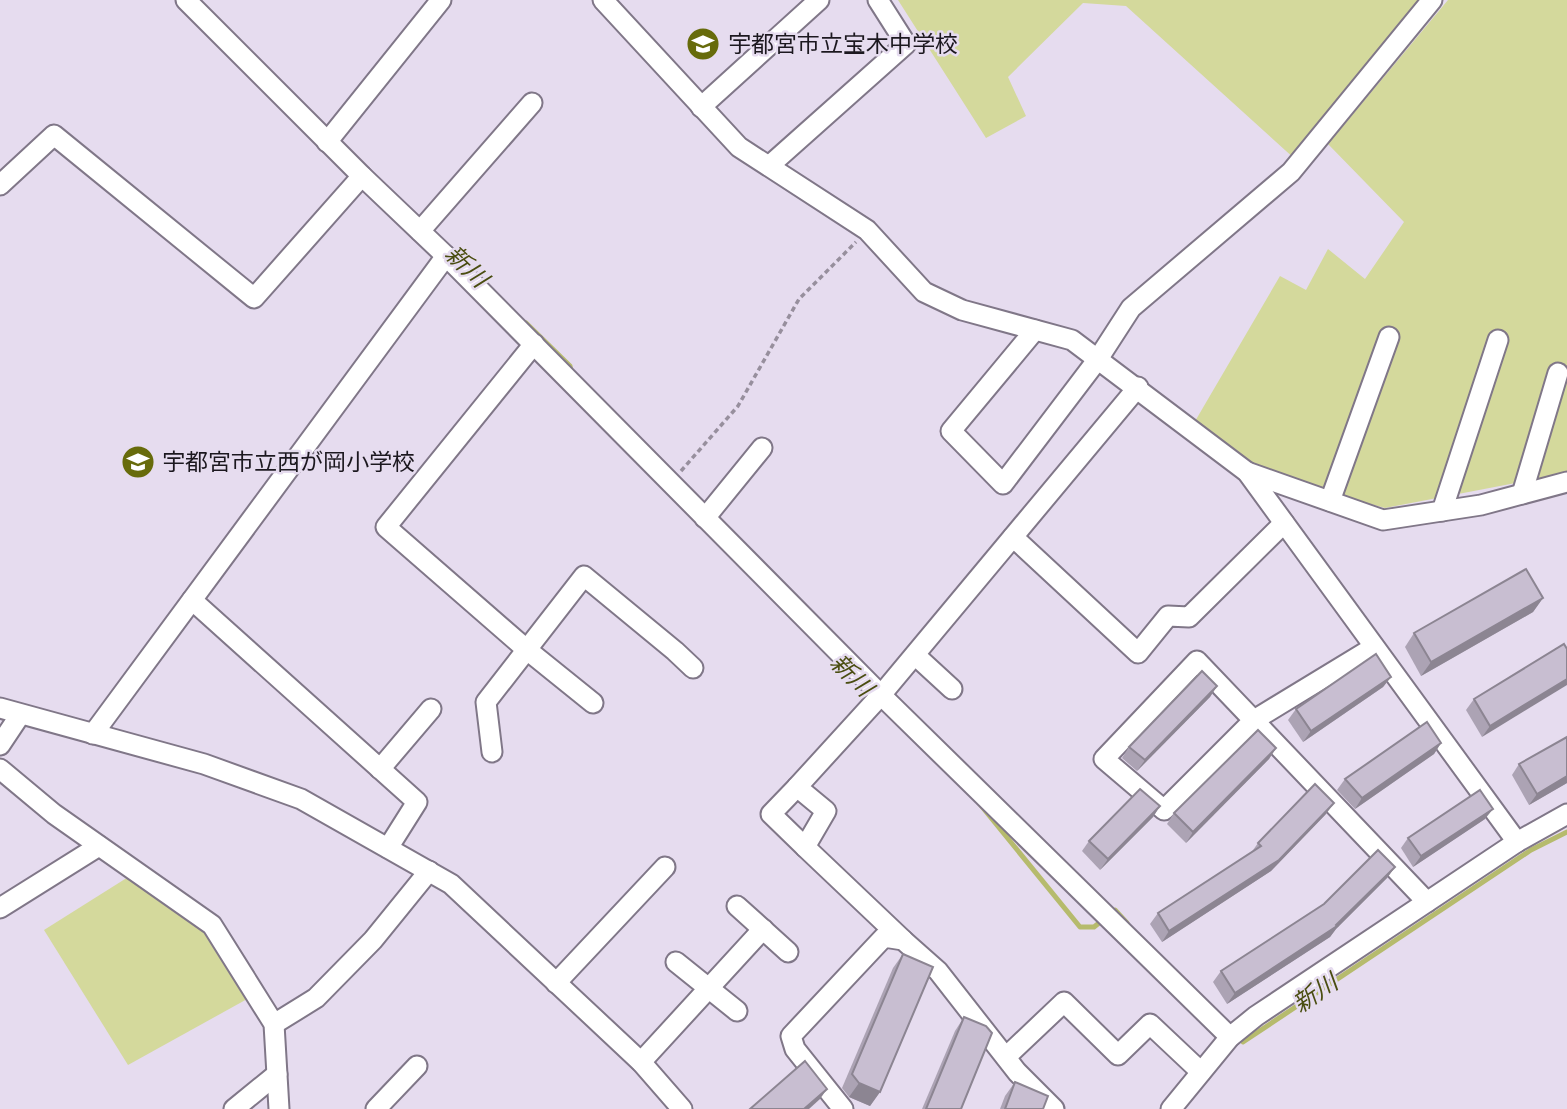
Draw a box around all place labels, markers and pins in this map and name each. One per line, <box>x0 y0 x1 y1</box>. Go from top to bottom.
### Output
school or university icon: 宇都宮市立宝木中学校 <box>684 25 722 63</box>
place label: 宇都宮市立宝木中学校 <box>728 29 958 59</box>
school or university icon: 宇都宮市立西が岡小学校 <box>119 443 157 481</box>
place label: 宇都宮市立西が岡小学校 <box>162 447 415 477</box>

